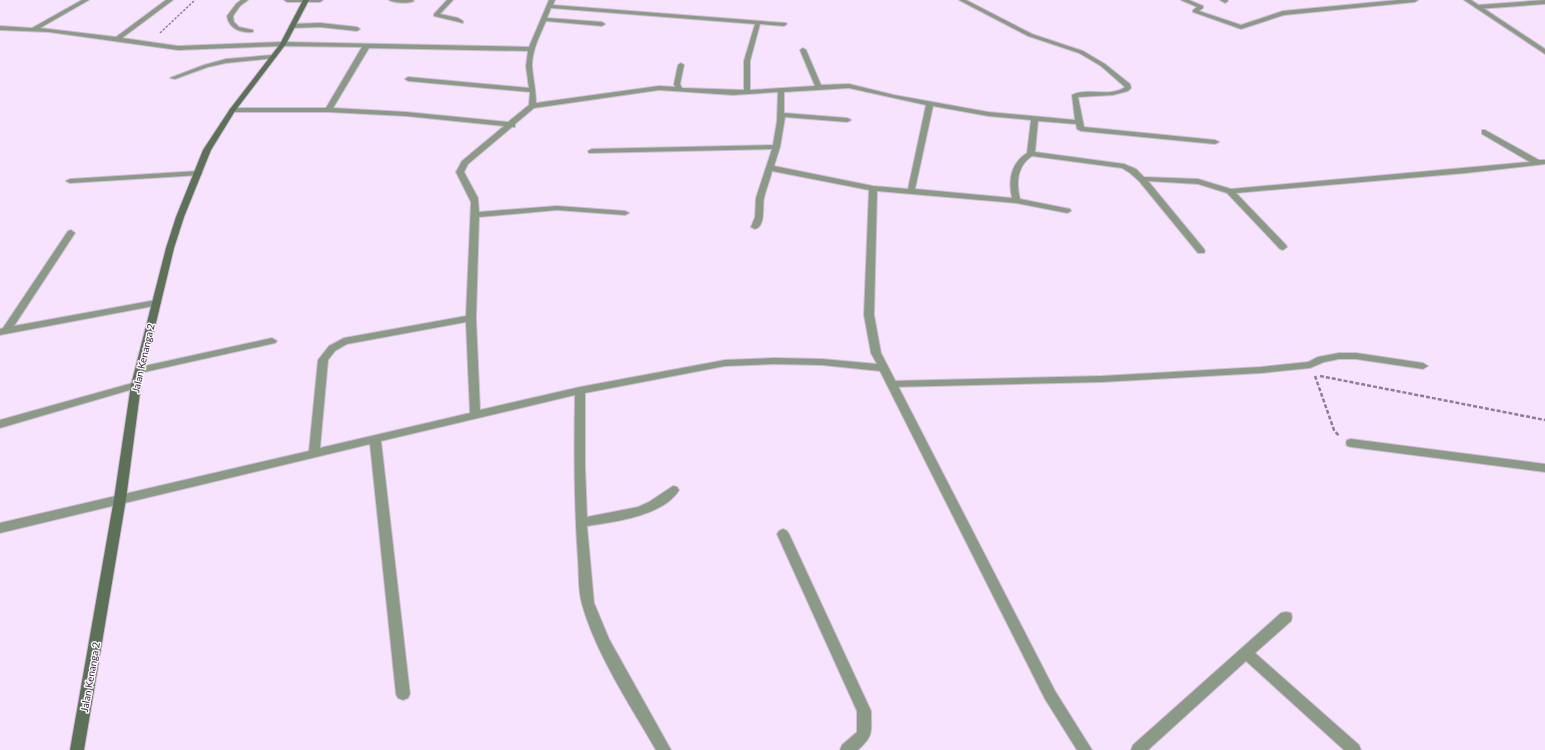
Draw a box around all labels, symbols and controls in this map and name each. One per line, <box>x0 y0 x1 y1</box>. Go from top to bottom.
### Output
street label: Jalan Kenanga 2 <box>129 322 157 394</box>
street label: Jalan Kenanga 2 <box>78 641 102 713</box>

